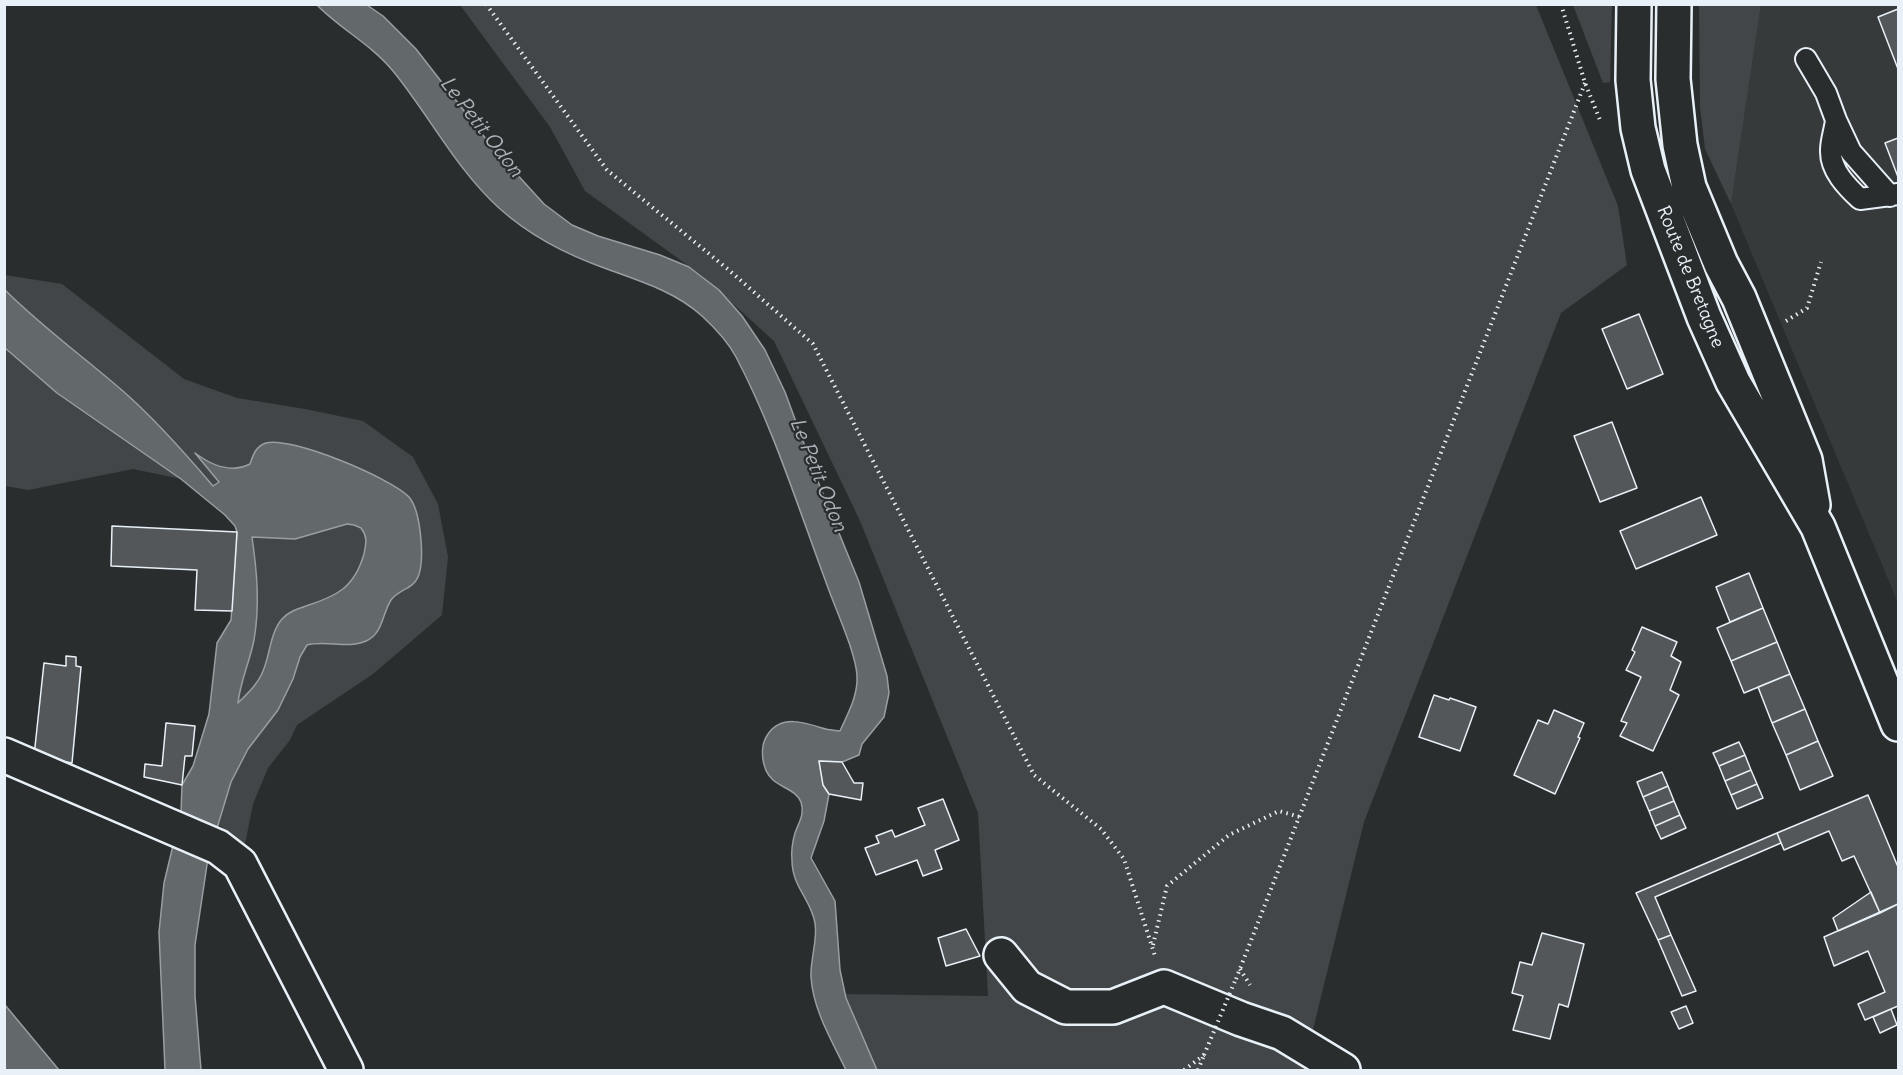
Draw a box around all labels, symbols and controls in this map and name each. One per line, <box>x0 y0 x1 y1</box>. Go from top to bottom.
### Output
water label: Le Petit Odon <box>434 72 528 182</box>
street label: Route de Bretagne <box>1652 203 1728 351</box>
water label: Le Petit Odon <box>784 415 852 535</box>

